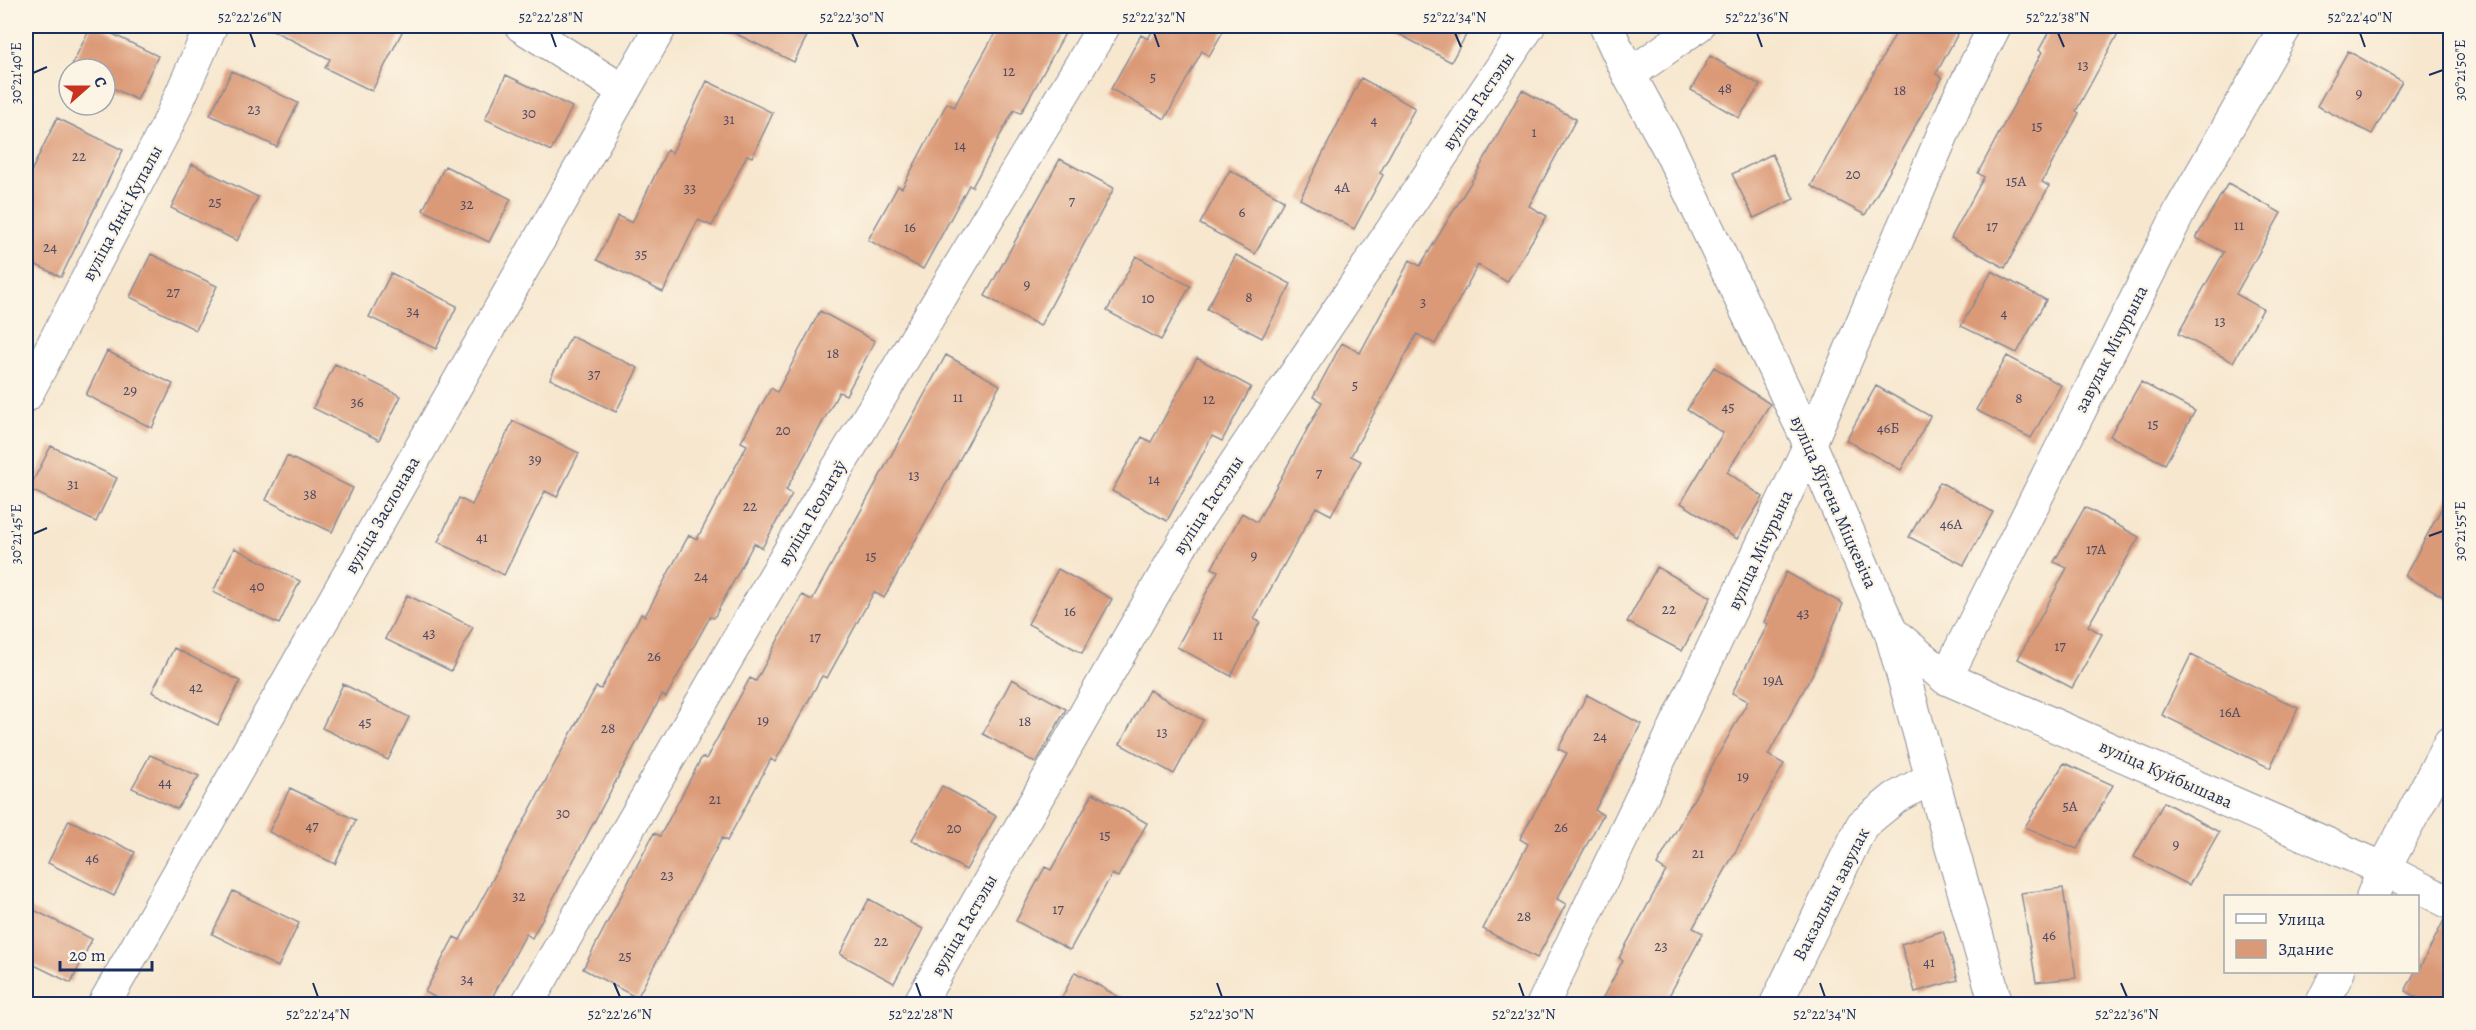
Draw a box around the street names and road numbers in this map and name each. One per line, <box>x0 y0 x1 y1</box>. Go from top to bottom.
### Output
street label: вуліца Гастэлы <box>1436 47 1520 155</box>
street label: вуліца Янкі Купалы <box>76 141 168 285</box>
street label: завулак Мічурына <box>2069 281 2154 417</box>
street label: вуліца Яўгена Міцкевіча <box>1785 412 1883 593</box>
street label: вуліца Заслонава <box>339 451 426 578</box>
street label: вуліца Гастэлы <box>1167 451 1249 559</box>
street label: вуліца Геолагаў <box>772 455 852 570</box>
street label: вуліца Мічурына <box>1722 485 1799 614</box>
street label: вуліца Куйбышава <box>2096 734 2237 814</box>
street label: Вакзальны завулак <box>1787 823 1875 965</box>
street label: вуліца Гастэлы <box>925 870 1003 980</box>

